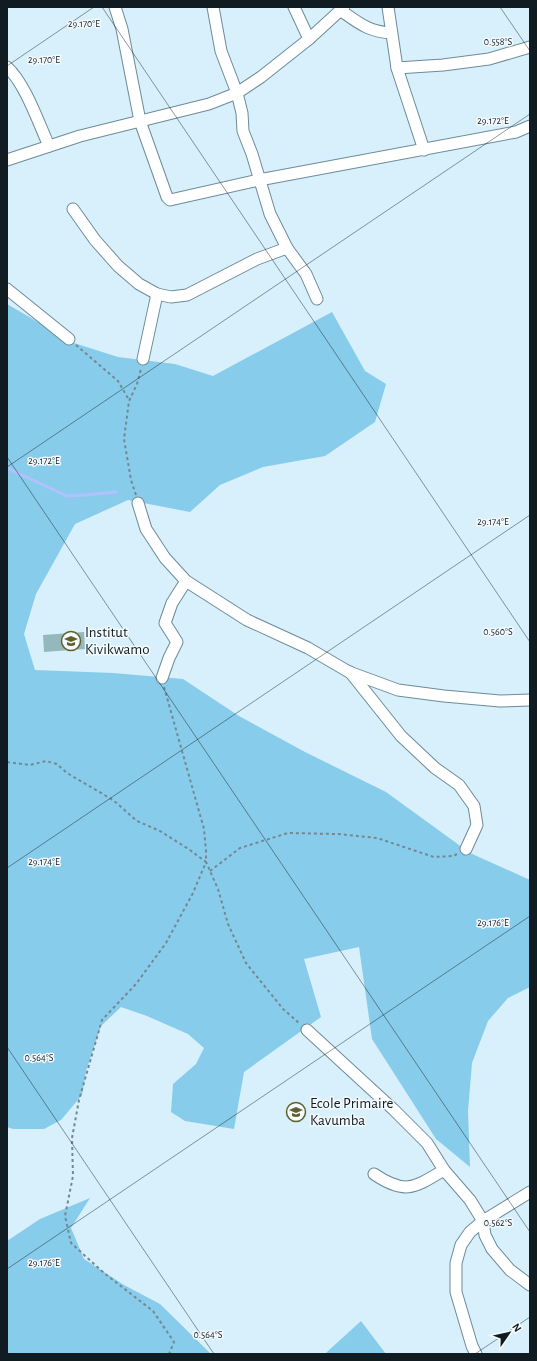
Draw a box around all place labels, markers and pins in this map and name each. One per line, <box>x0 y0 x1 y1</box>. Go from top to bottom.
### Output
place label: Institut Kivikwamo <box>85 625 150 657</box>
school or university icon: Institut Kivikwamo <box>60 630 82 652</box>
place label: Ecole Primaire Kavumba <box>310 1096 394 1128</box>
school or university icon: Ecole Primaire Kavumba <box>285 1101 307 1123</box>

